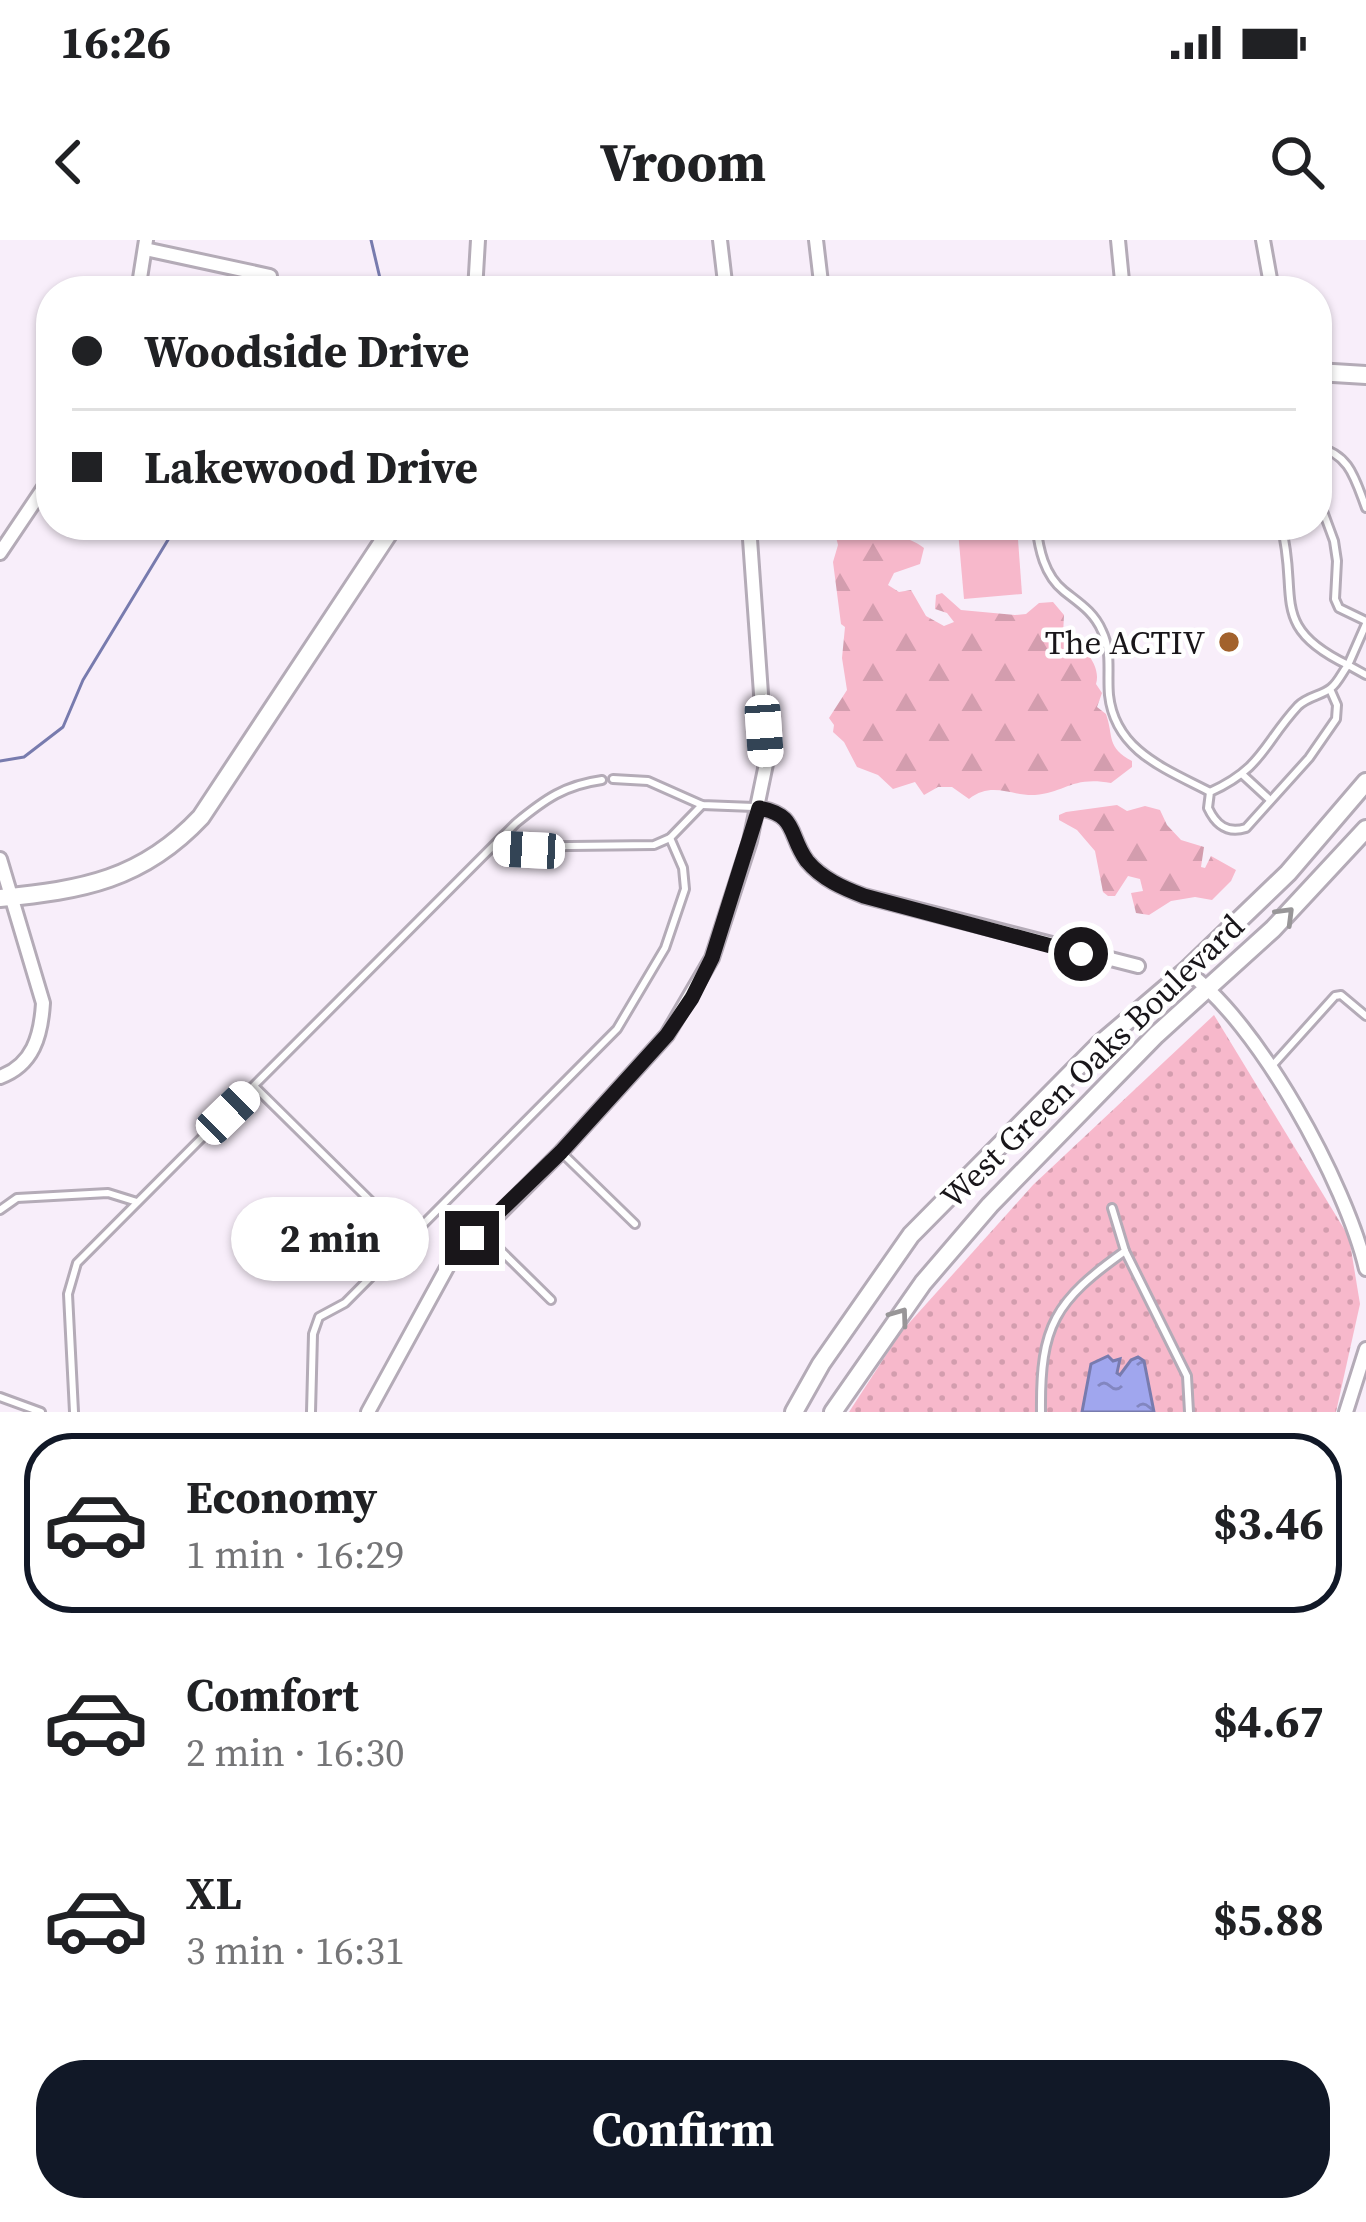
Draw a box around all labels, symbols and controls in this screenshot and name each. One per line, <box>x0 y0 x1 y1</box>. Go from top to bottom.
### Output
text: 16:26 <box>60 11 171 73</box>
text: Vroom <box>600 125 766 199</box>
icon: back <box>36 129 102 195</box>
icon: search <box>1264 129 1330 195</box>
text: Woodside Drive <box>144 320 469 382</box>
text: Lakewood Drive <box>144 436 478 498</box>
place label: The ACTIV <box>1045 620 1205 665</box>
marker: The ACTIV <box>1216 629 1242 655</box>
car <box>744 694 784 768</box>
car <box>492 830 566 870</box>
street label: West Green Oaks Boulevard <box>931 904 1254 1218</box>
one-way arrow <box>1272 907 1294 929</box>
route start <box>1054 927 1108 981</box>
car <box>190 1075 266 1151</box>
callout: 2 min <box>232 1196 430 1280</box>
route end <box>445 1211 499 1265</box>
text: 2 min <box>279 1212 381 1265</box>
one-way arrow <box>886 1307 908 1329</box>
text: Economy <box>186 1466 377 1528</box>
icon: car <box>42 1469 150 1577</box>
text: $3.46 <box>1213 1492 1324 1554</box>
text: 1 min · 16:29 <box>186 1528 405 1581</box>
text: Comfort <box>186 1664 359 1726</box>
icon: car <box>42 1667 150 1775</box>
text: $4.67 <box>1213 1690 1324 1752</box>
text: 2 min · 16:30 <box>186 1726 405 1779</box>
text: XL <box>186 1862 242 1924</box>
icon: car <box>42 1865 150 1973</box>
text: $5.88 <box>1213 1888 1324 1950</box>
text: 3 min · 16:31 <box>186 1924 405 1977</box>
button: Confirm <box>36 2060 1330 2198</box>

